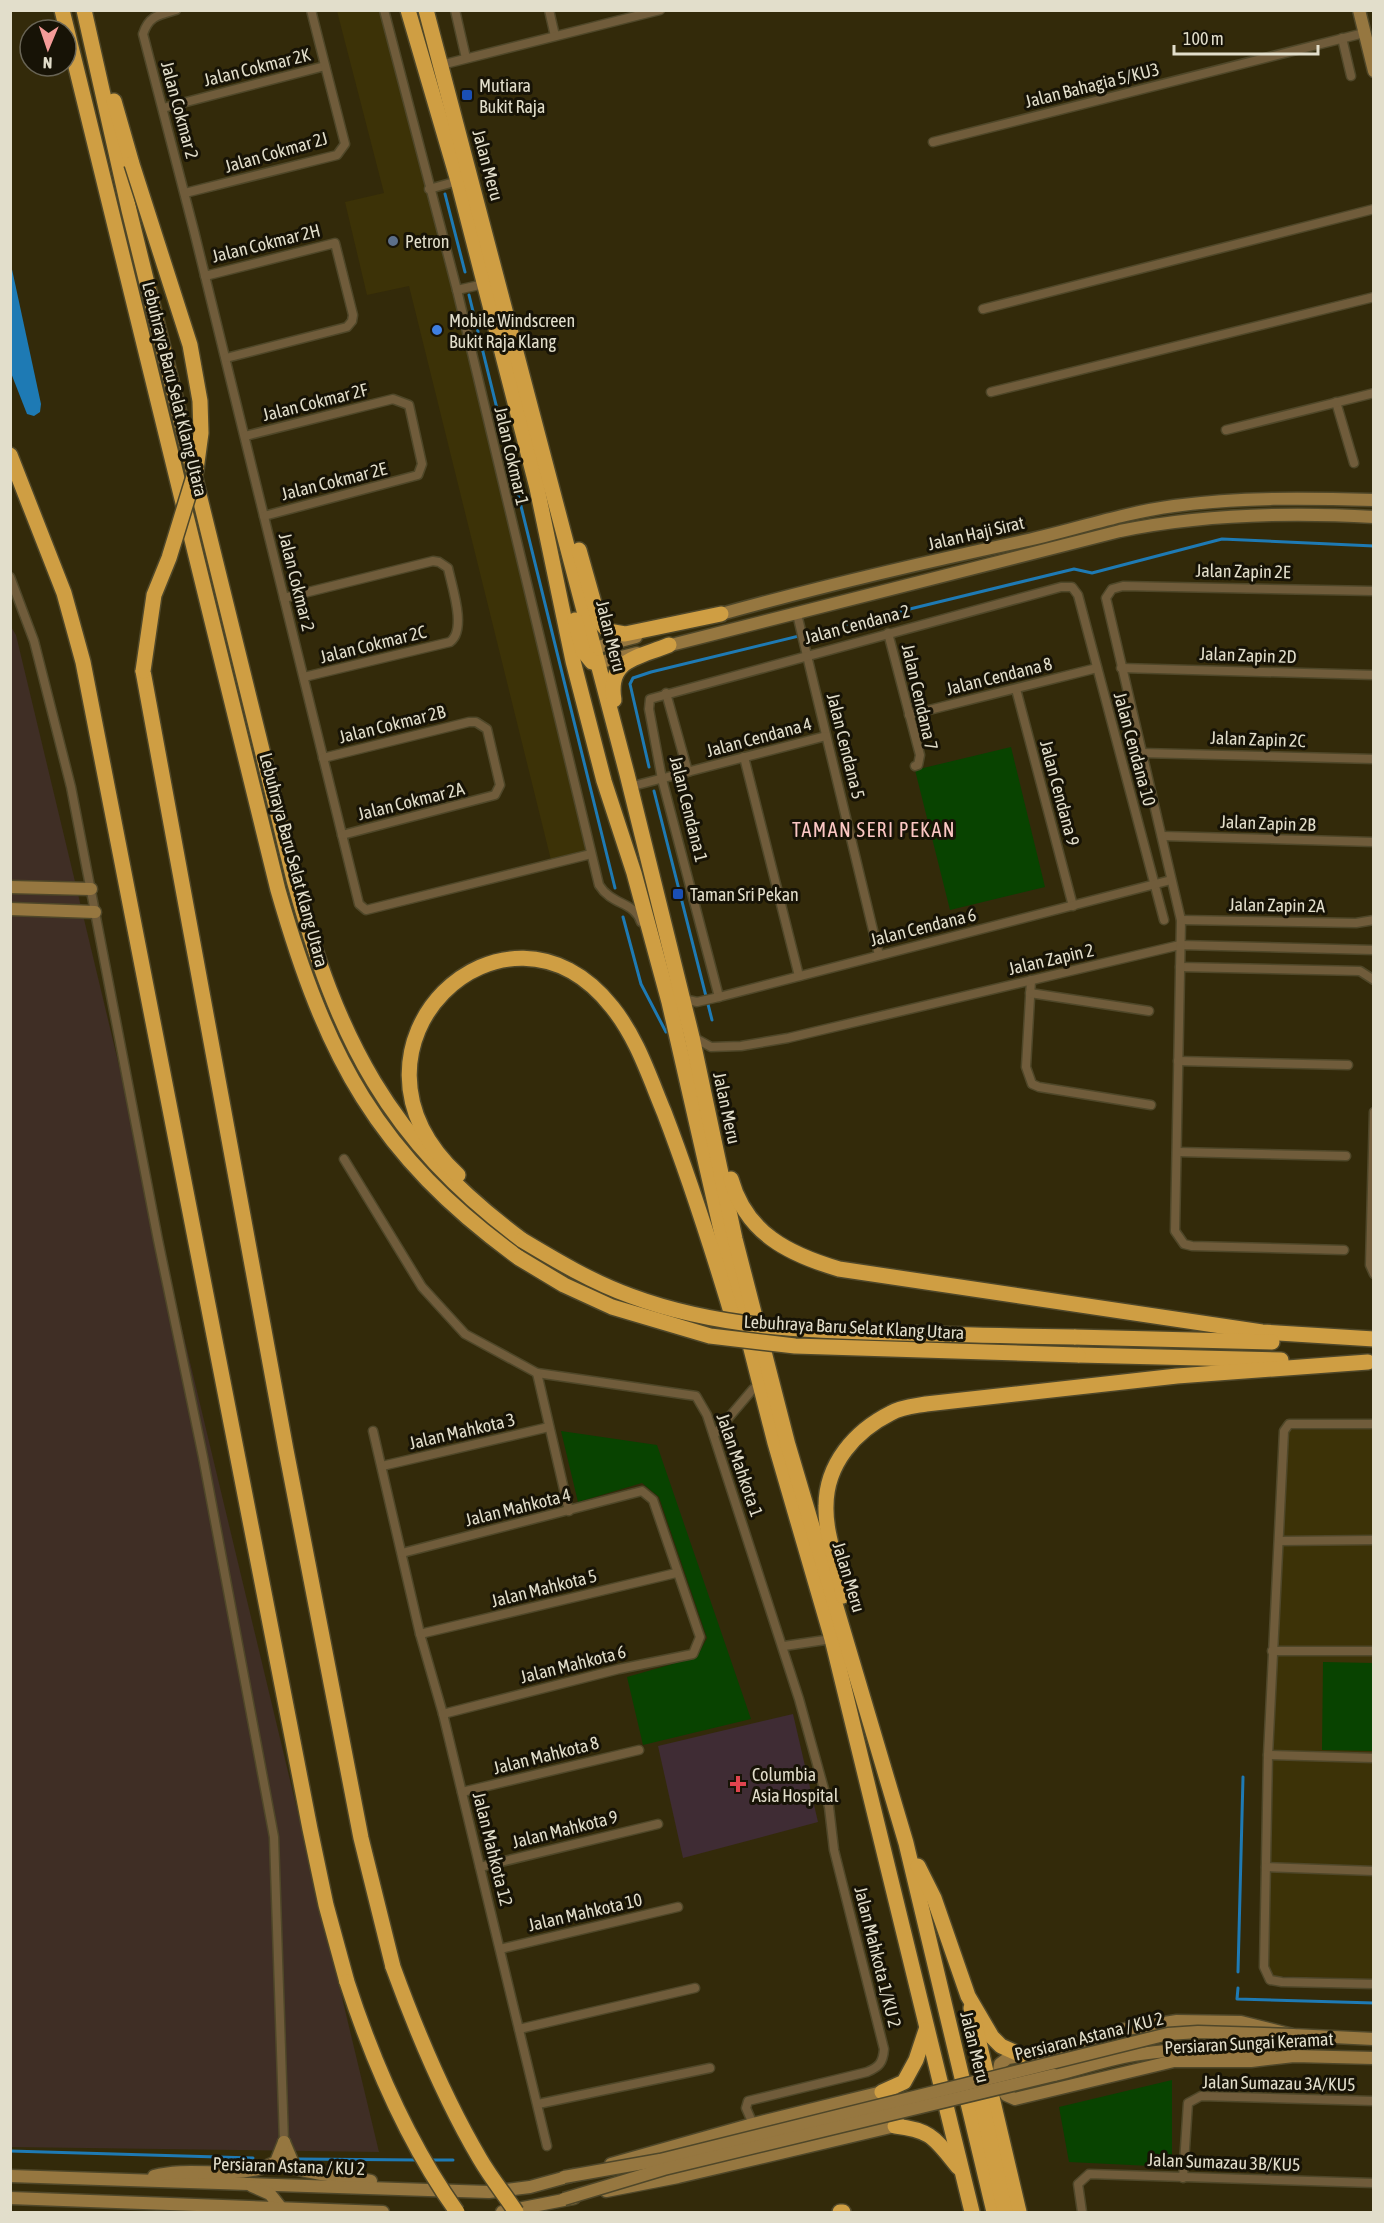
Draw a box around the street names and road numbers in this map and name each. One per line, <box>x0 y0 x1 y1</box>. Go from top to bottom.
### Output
street label: Jalan Cokmar 2K <box>201 44 313 90</box>
street label: Jalan Bahagia 5/KU3 <box>1023 58 1161 112</box>
street label: Jalan Cokmar 2 <box>157 59 203 161</box>
street label: Jalan Cokmar 2J <box>222 127 330 177</box>
street label: Jalan Meru <box>468 127 508 203</box>
street label: Jalan Cokmar 2H <box>210 219 322 267</box>
street label: Lebuhraya Baru Selat Klang Utara <box>138 279 212 499</box>
street label: Jalan Cokmar 2F <box>260 379 371 425</box>
street label: Jalan Cokmar 1 <box>490 405 534 507</box>
street label: Jalan Cokmar 2E <box>279 458 389 504</box>
street label: Jalan Haji Sirat <box>926 512 1026 554</box>
street label: Jalan Cokmar 2 <box>275 531 319 633</box>
street label: Jalan Zapin 2E <box>1195 560 1291 582</box>
street label: Jalan Meru <box>592 598 630 674</box>
street label: Jalan Cendana 2 <box>802 600 912 648</box>
street label: Jalan Cokmar 2C <box>318 621 428 667</box>
street label: Jalan Cendana 7 <box>898 642 942 752</box>
street label: Jalan Zapin 2D <box>1199 643 1297 667</box>
street label: Jalan Cendana 8 <box>944 653 1054 699</box>
street label: Jalan Cendana 10 <box>1110 690 1160 808</box>
street label: Jalan Cendana 5 <box>823 691 869 801</box>
street label: Jalan Cokmar 2B <box>337 701 448 747</box>
street label: Jalan Cendana 4 <box>704 713 814 761</box>
street label: Jalan Zapin 2C <box>1210 727 1306 751</box>
street label: Jalan Cendana 9 <box>1036 738 1084 848</box>
street label: Lebuhraya Baru Selat Klang Utara <box>255 751 333 969</box>
street label: Jalan Cendana 1 <box>666 754 712 864</box>
street label: Jalan Cokmar 2A <box>355 778 467 824</box>
street label: Jalan Zapin 2B <box>1220 811 1317 835</box>
street label: Jalan Zapin 2A <box>1229 894 1325 916</box>
street label: Jalan Cendana 6 <box>868 904 978 950</box>
street label: Jalan Zapin 2 <box>1006 939 1096 979</box>
street label: Jalan Meru <box>709 1070 745 1146</box>
street label: Lebuhraya Baru Selat Klang Utara <box>743 1311 965 1343</box>
street label: Jalan Mahkota 3 <box>407 1409 517 1453</box>
street label: Jalan Mahkota 1 <box>712 1410 768 1520</box>
street label: Jalan Mahkota 4 <box>463 1484 573 1530</box>
street label: Jalan Meru <box>828 1539 870 1615</box>
street label: Jalan Mahkota 5 <box>489 1565 599 1611</box>
street label: Jalan Mahkota 6 <box>518 1641 628 1687</box>
street label: Jalan Mahkota 8 <box>491 1732 601 1778</box>
street label: Jalan Mahkota 12 <box>469 1790 517 1908</box>
street label: Jalan Mahkota 9 <box>510 1806 620 1852</box>
street label: Jalan Mahkota 1/KU 2 <box>850 1884 906 2030</box>
street label: Jalan Mahkota 10 <box>526 1889 644 1935</box>
street label: Persiaran Astana / KU 2 <box>1012 2007 1166 2065</box>
street label: Jalan Meru <box>956 2009 994 2085</box>
street label: Persiaran Sungai Keramat <box>1164 2028 1334 2058</box>
street label: Jalan Sumazau 3A/KU5 <box>1202 2071 1356 2095</box>
street label: Jalan Sumazau 3B/KU5 <box>1147 2149 1301 2175</box>
street label: Persiaran Astana / KU 2 <box>212 2153 366 2179</box>

